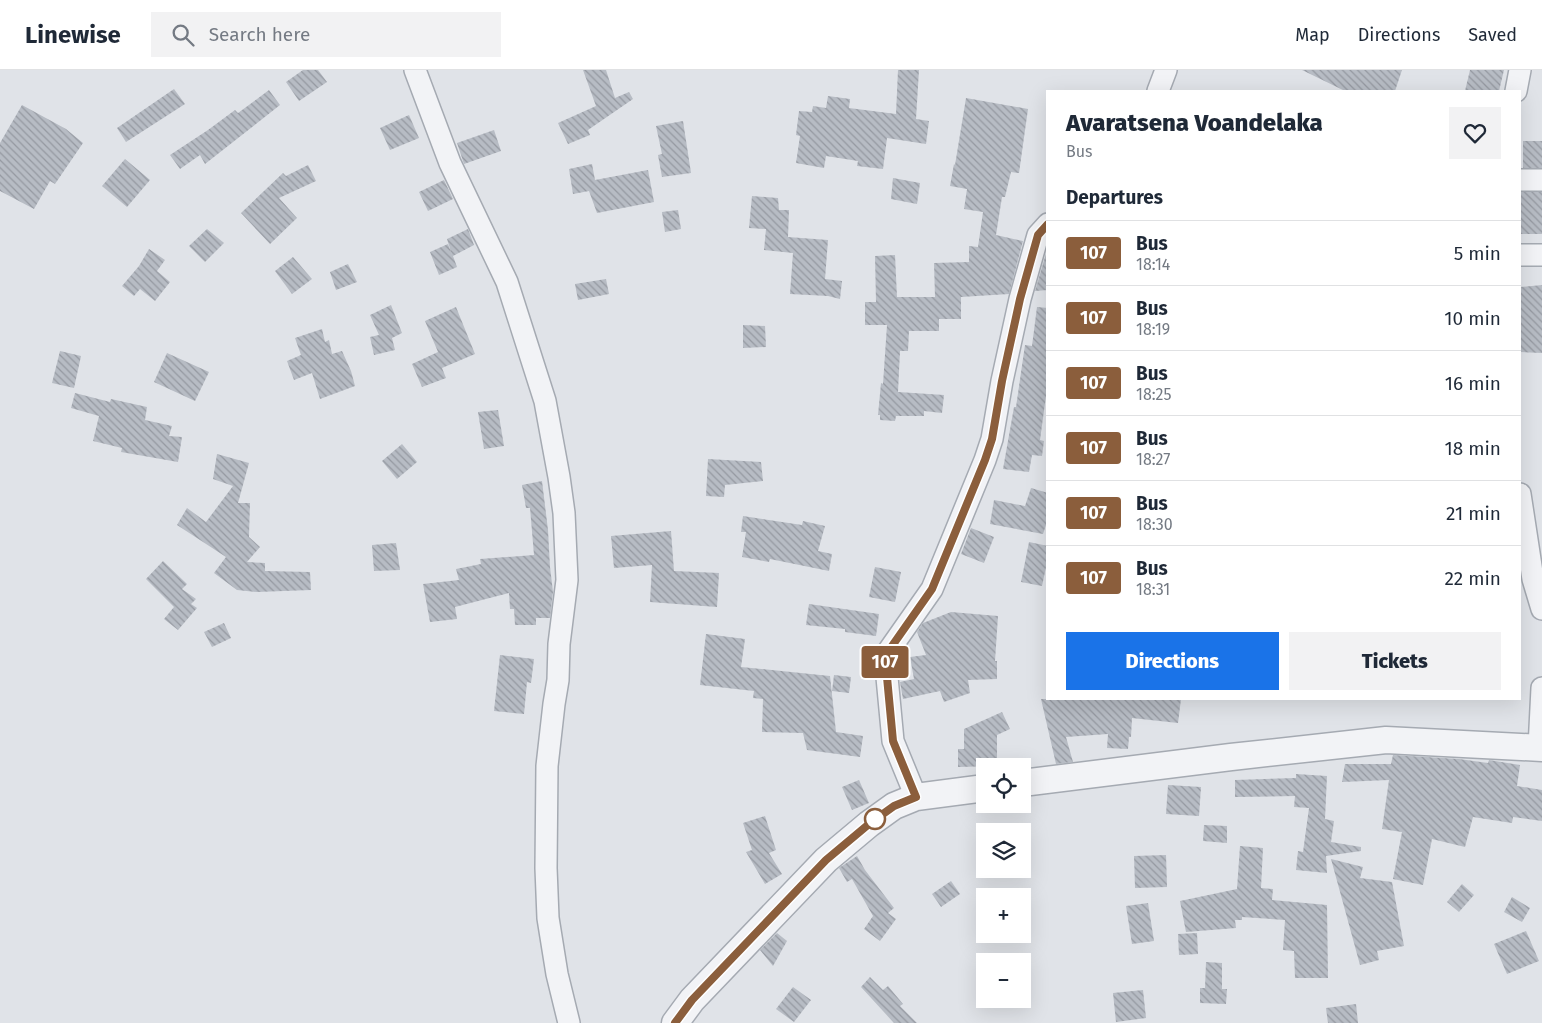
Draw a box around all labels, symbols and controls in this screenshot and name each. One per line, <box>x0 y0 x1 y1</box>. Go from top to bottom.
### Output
search box <box>151 12 501 57</box>
text: Linewise <box>25 21 121 49</box>
icon: search <box>169 21 197 49</box>
text: Search here <box>209 23 310 46</box>
text: Map <box>1295 24 1330 46</box>
text: Directions <box>1358 24 1440 46</box>
text: Saved <box>1468 24 1517 46</box>
button: heart <box>1449 107 1501 159</box>
text: Avaratsena Voandelaka <box>1066 109 1323 137</box>
text: Bus <box>1066 142 1093 161</box>
text: Departures <box>1066 186 1163 209</box>
text: Bus <box>1136 232 1168 255</box>
text: 107 <box>1080 242 1107 264</box>
text: 5 min <box>1454 242 1501 265</box>
text: 18:14 <box>1136 255 1170 274</box>
text: Bus <box>1136 297 1168 320</box>
text: 107 <box>1080 307 1107 329</box>
text: 10 min <box>1444 307 1501 330</box>
text: 18:19 <box>1136 320 1170 339</box>
text: Bus <box>1136 362 1168 385</box>
text: 107 <box>1080 372 1107 394</box>
text: 16 min <box>1445 372 1501 395</box>
text: 18:25 <box>1136 385 1172 404</box>
text: Bus <box>1136 427 1168 450</box>
text: 107 <box>1080 437 1107 459</box>
text: 18 min <box>1444 437 1501 460</box>
text: 18:27 <box>1136 450 1170 469</box>
text: Bus <box>1136 492 1168 515</box>
text: 107 <box>1080 502 1107 524</box>
text: 21 min <box>1446 502 1501 525</box>
text: 18:30 <box>1136 515 1173 534</box>
text: Bus <box>1136 557 1168 580</box>
text: 107 <box>1080 567 1107 589</box>
text: 22 min <box>1444 567 1501 590</box>
text: 18:31 <box>1136 580 1170 599</box>
button: Directions <box>1066 632 1279 690</box>
button: Tickets <box>1289 632 1501 690</box>
line badge: 107 <box>856 646 914 678</box>
text: 107 <box>872 651 898 673</box>
map controls <box>976 758 1031 1008</box>
button: locate <box>976 758 1031 813</box>
unlabelled marker <box>864 808 886 830</box>
button: layers <box>976 823 1031 878</box>
button: + <box>976 888 1031 943</box>
button: − <box>976 953 1031 1008</box>

